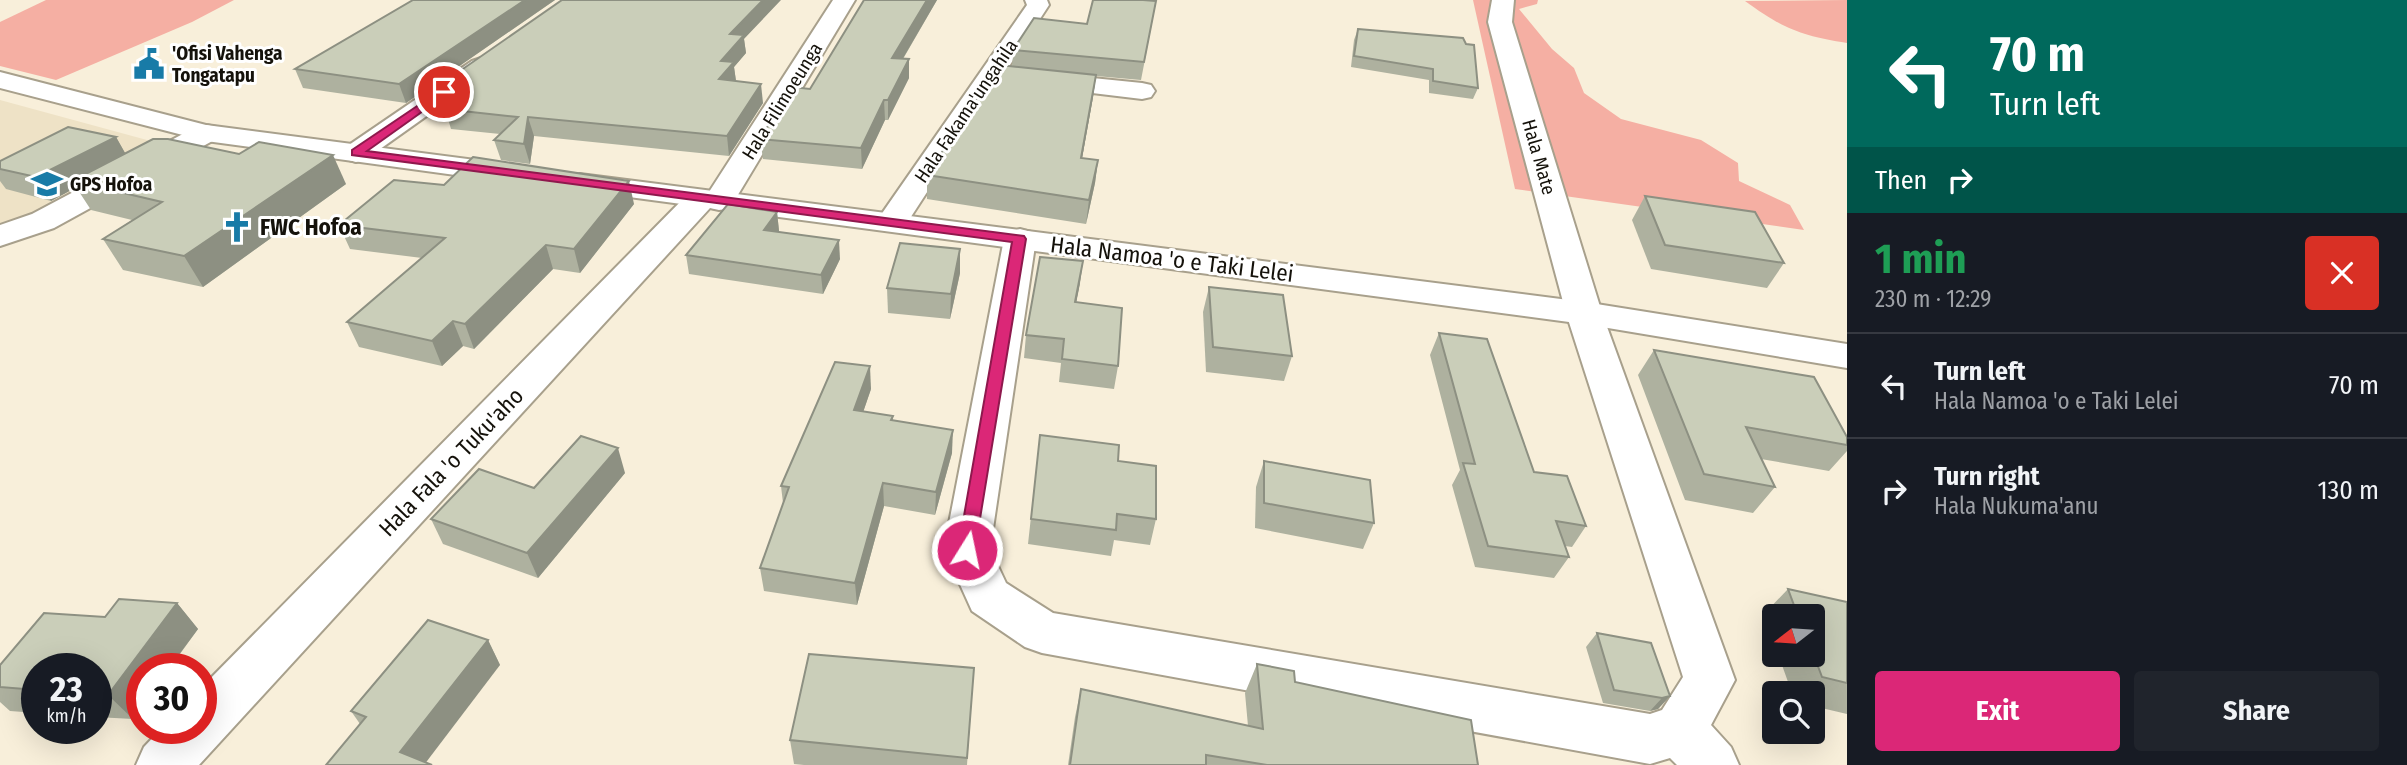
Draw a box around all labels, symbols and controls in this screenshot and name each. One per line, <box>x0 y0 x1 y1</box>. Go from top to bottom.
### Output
text: 70 m <box>1990 25 2085 84</box>
icon: left <box>1875 28 1966 119</box>
street label: Hala Fakama'ungahila <box>909 35 1023 187</box>
street label: Hala Filimoeunga <box>737 38 827 164</box>
place label: 'Ofisi Vahenga Tongatapu <box>172 42 283 87</box>
public building icon: 'Ofisi Vahenga Tongatapu <box>132 47 166 81</box>
pin <box>414 62 474 122</box>
icon: arrive <box>425 73 463 111</box>
text: Turn left <box>1990 85 2100 123</box>
street label: Hala Mate <box>1517 117 1561 197</box>
icon: right <box>1941 161 1979 199</box>
text: Then <box>1875 165 1927 196</box>
school or university icon: GPS Hofoa <box>30 167 64 201</box>
place label: GPS Hofoa <box>70 173 152 196</box>
church icon: FWC Hofoa <box>220 210 254 244</box>
place label: FWC Hofoa <box>260 213 362 241</box>
street label: Hala Namoa 'o e Taki Lelei <box>1049 230 1295 288</box>
text: 1 min <box>1875 234 1966 284</box>
button: close <box>2305 236 2379 310</box>
text: 230 m · 12:29 <box>1875 285 1991 313</box>
text: Turn left <box>1934 356 2026 387</box>
icon: left <box>1875 367 1913 405</box>
text: 70 m <box>2329 370 2379 401</box>
street label: Hala Fala 'o Tuku'aho <box>373 382 529 542</box>
text: Hala Namoa 'o e Taki Lelei <box>1934 387 2179 415</box>
text: Turn right <box>1934 461 2040 492</box>
icon: right <box>1875 472 1913 510</box>
text: 130 m <box>2317 475 2379 506</box>
text: Hala Nukuma'anu <box>1934 492 2099 520</box>
position arrow <box>930 513 1004 587</box>
north arrow <box>1762 604 1825 667</box>
map controls <box>1762 604 1825 744</box>
speed limit sign: 30 <box>126 653 217 744</box>
text: 23 <box>50 668 83 710</box>
button: Exit <box>1875 671 2120 751</box>
button: Share <box>2134 671 2379 751</box>
button: search <box>1762 681 1825 744</box>
text: km/h <box>46 705 87 727</box>

